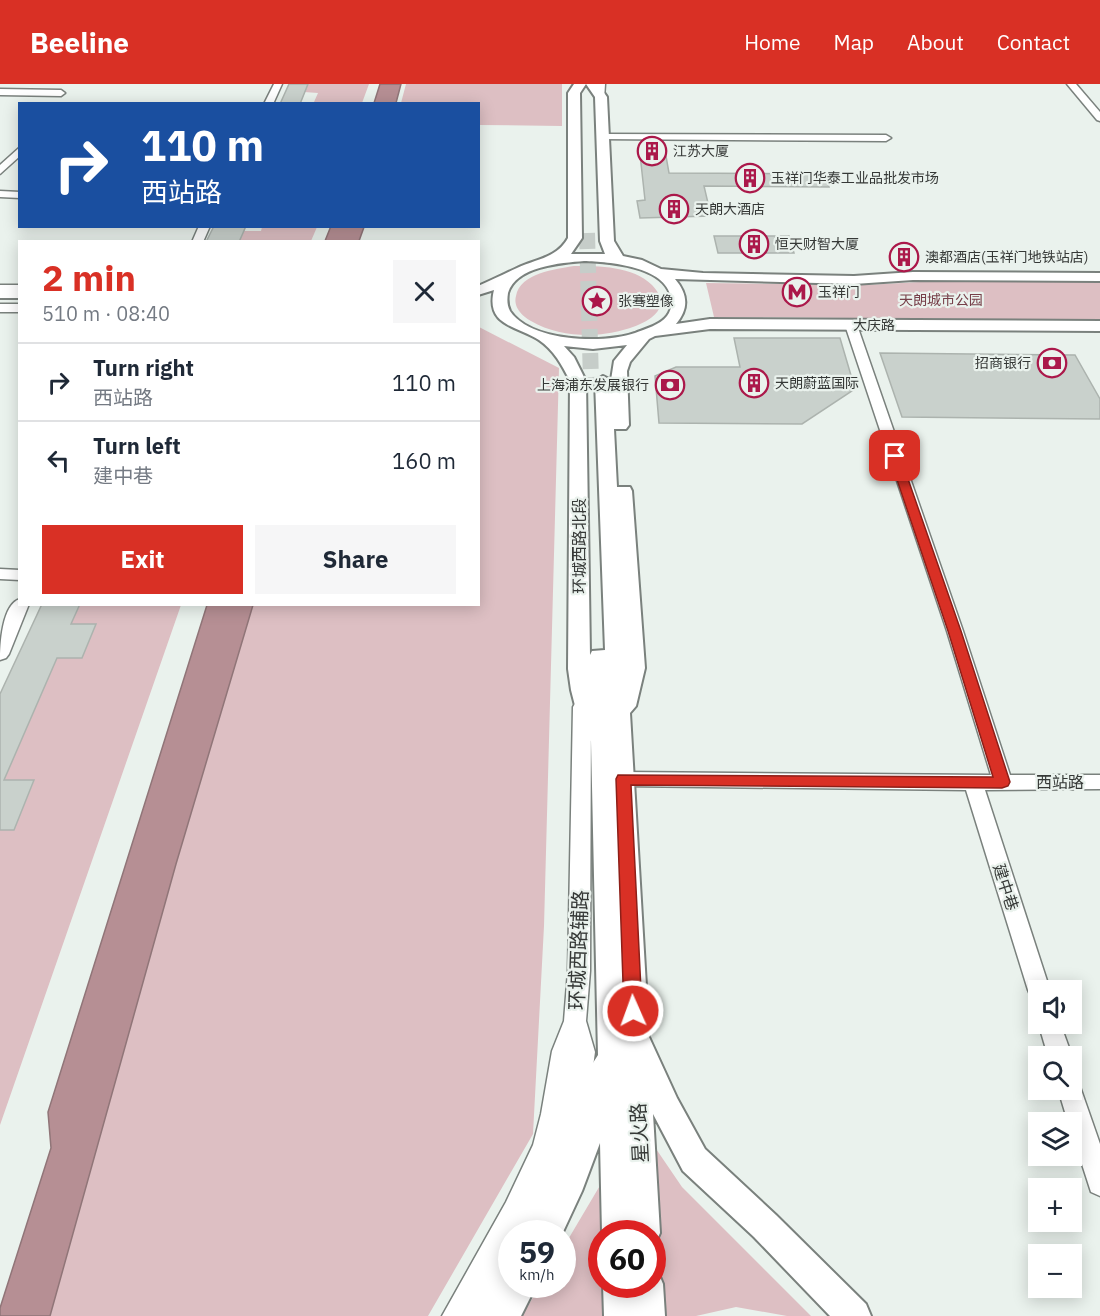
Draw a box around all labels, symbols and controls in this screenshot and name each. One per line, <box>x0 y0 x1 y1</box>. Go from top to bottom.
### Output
text: Beeline <box>30 24 129 61</box>
text: Home <box>744 28 801 56</box>
text: Map <box>834 28 874 56</box>
text: About <box>907 28 964 56</box>
text: Contact <box>997 28 1070 56</box>
text: 110 m <box>141 118 264 173</box>
icon: right <box>42 126 120 204</box>
building icon: 江苏大厦 <box>636 135 668 167</box>
place label: 江苏大厦 <box>673 142 729 160</box>
building icon: 玉祥门华泰工业品批发市场 <box>734 162 766 194</box>
place label: 玉祥门华泰工业品批发市场 <box>771 169 939 187</box>
text: 西站路 <box>141 174 222 209</box>
building icon: 天朗大酒店 <box>658 193 690 225</box>
place label: 天朗大酒店 <box>695 200 765 218</box>
building icon: 恒天财智大厦 <box>738 228 770 260</box>
place label: 恒天财智大厦 <box>775 235 859 253</box>
building icon: 澳都酒店(玉祥门地铁站店) <box>888 241 920 273</box>
place label: 澳都酒店(玉祥门地铁站店) <box>925 248 1088 266</box>
text: 2 min <box>42 254 136 301</box>
button: close <box>393 260 456 323</box>
metro station icon: 玉祥门 <box>781 276 813 308</box>
place label: 玉祥门 <box>818 283 860 301</box>
place icon: 张骞塑像 <box>581 285 613 317</box>
park label: 天朗城市公园 <box>899 291 983 309</box>
place label: 张骞塑像 <box>618 292 674 310</box>
text: 510 m · 08:40 <box>42 300 170 327</box>
street label: 大庆路 <box>853 316 895 334</box>
bank icon: 招商银行 <box>1036 347 1068 379</box>
text: Turn right <box>93 353 194 382</box>
place label: 招商银行 <box>975 354 1031 372</box>
icon: right <box>42 366 75 399</box>
building icon: 天朗蔚蓝国际 <box>738 367 770 399</box>
text: 110 m <box>392 368 456 397</box>
bank icon: 上海浦东发展银行 <box>654 369 686 401</box>
place label: 天朗蔚蓝国际 <box>775 374 859 392</box>
place label: 上海浦东发展银行 <box>537 376 649 394</box>
text: 西站路 <box>93 384 153 411</box>
pin <box>869 430 920 481</box>
text: Turn left <box>93 431 181 460</box>
icon: arrive <box>878 439 911 472</box>
icon: left <box>42 444 75 477</box>
text: 160 m <box>392 446 456 475</box>
text: 建中巷 <box>93 462 153 489</box>
street label: 环城西路北段 <box>569 498 589 594</box>
button: Exit <box>42 525 243 594</box>
button: Share <box>255 525 456 594</box>
street label: 西站路 <box>1036 772 1084 792</box>
street label: 建中巷 <box>989 861 1023 913</box>
street label: 环城西路辅路 <box>562 890 594 1010</box>
position arrow <box>601 979 665 1043</box>
map controls <box>1028 980 1082 1298</box>
button: sound <box>1028 980 1082 1034</box>
button: search <box>1028 1046 1082 1100</box>
street label: 星火路 <box>624 1102 654 1164</box>
button: layers <box>1028 1112 1082 1166</box>
button: + <box>1028 1178 1082 1232</box>
speed limit sign: 60 <box>588 1220 666 1298</box>
text: 59 <box>519 1232 555 1271</box>
button: − <box>1028 1244 1082 1298</box>
text: km/h <box>519 1265 555 1284</box>

